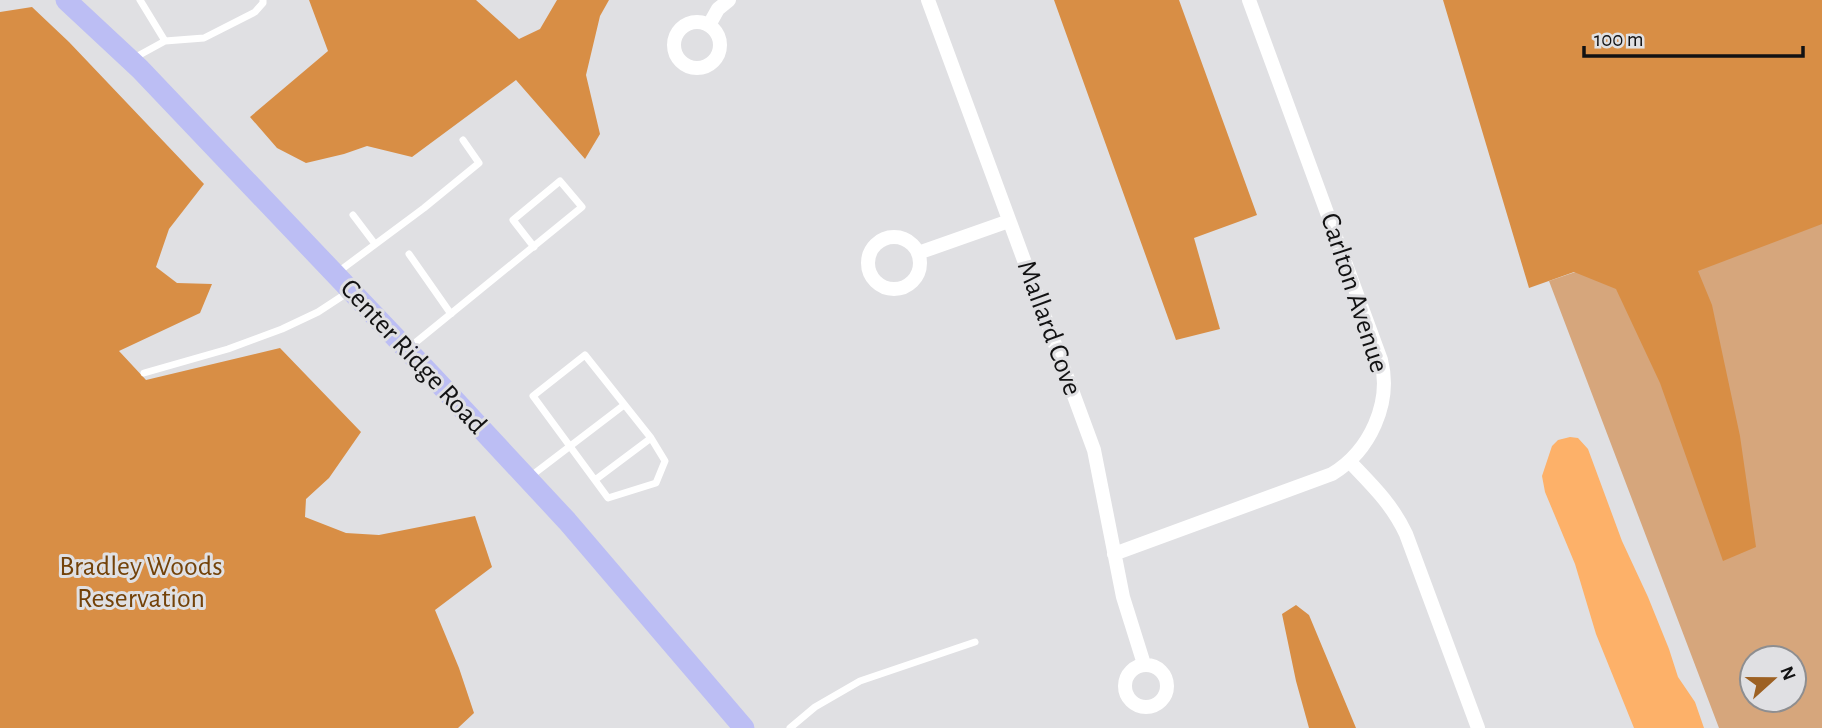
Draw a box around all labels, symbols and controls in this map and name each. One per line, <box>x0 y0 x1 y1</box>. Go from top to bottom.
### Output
scale bar <box>1584 14 1803 58</box>
text: 100 m <box>1594 29 1644 50</box>
street label: Carlton Avenue <box>1315 210 1393 376</box>
street label: Mallard Cove <box>1012 257 1086 399</box>
street label: Center Ridge Road <box>335 274 491 440</box>
park label: Bradley Woods Reservation <box>59 553 223 613</box>
north arrow <box>1738 644 1808 714</box>
text: N <box>1776 664 1799 683</box>

